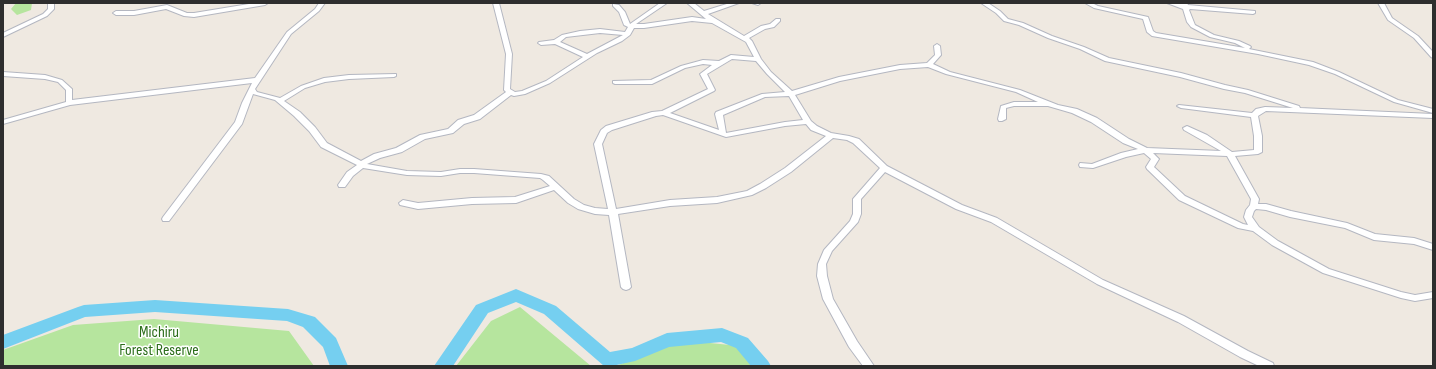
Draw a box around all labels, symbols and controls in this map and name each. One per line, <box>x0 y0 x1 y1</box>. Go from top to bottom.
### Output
park label: Michiru Forest Reserve <box>119 323 199 361</box>

